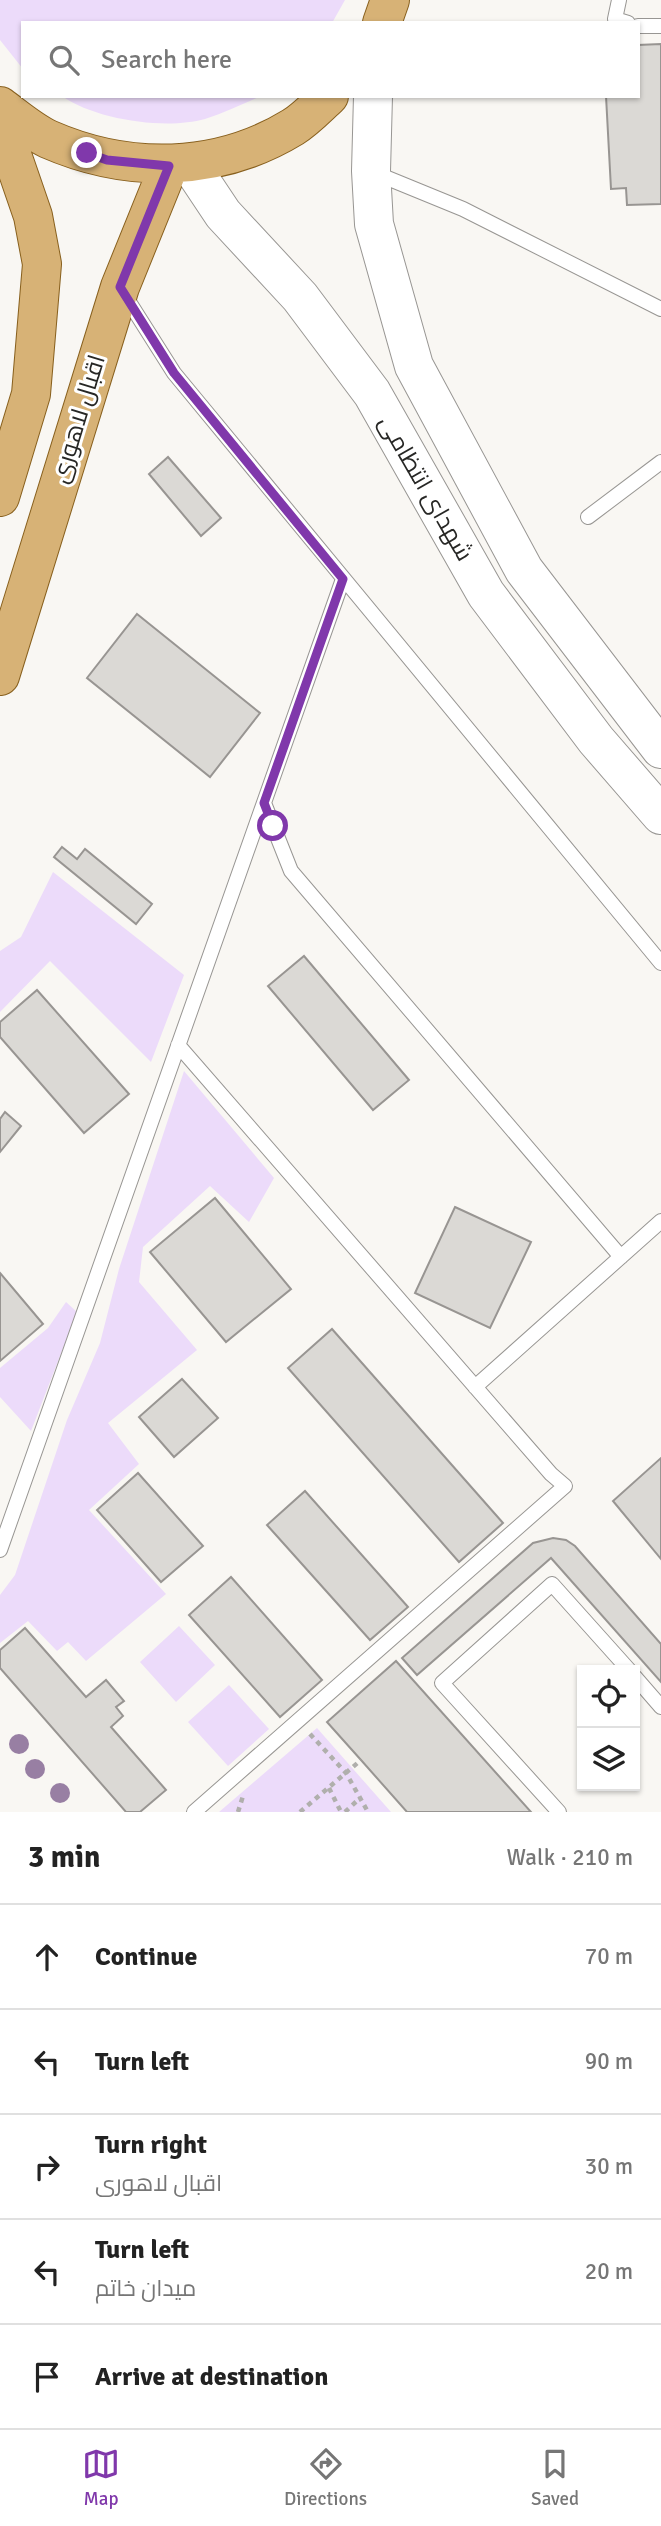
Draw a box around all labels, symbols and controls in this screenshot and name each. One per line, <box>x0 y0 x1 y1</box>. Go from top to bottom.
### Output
search box <box>21 21 640 98</box>
icon: search <box>45 41 83 79</box>
text: Search here <box>101 44 232 76</box>
route end <box>71 137 102 168</box>
street label: اقبال لاهوری <box>44 351 112 487</box>
street label: شهدای انتظامی <box>372 410 480 566</box>
route start <box>257 810 288 841</box>
map controls <box>577 1665 640 1791</box>
button: locate <box>577 1665 640 1728</box>
button: layers <box>577 1728 640 1791</box>
text: 3 min <box>28 1839 100 1876</box>
text: Walk · 210 m <box>507 1843 633 1872</box>
icon: ahead <box>28 1938 66 1976</box>
text: Continue <box>95 1941 197 1973</box>
text: 70 m <box>585 1942 633 1971</box>
icon: left <box>28 2043 66 2081</box>
text: Turn left <box>95 2046 189 2078</box>
text: 90 m <box>585 2047 633 2076</box>
text: Turn right <box>95 2129 207 2161</box>
icon: right <box>28 2148 66 2186</box>
text: 30 m <box>585 2152 633 2181</box>
text: اقبال لاهوری <box>95 2169 222 2198</box>
text: Turn left <box>95 2234 189 2266</box>
icon: left <box>28 2253 66 2291</box>
text: 20 m <box>585 2257 633 2286</box>
text: میدان خاتم <box>95 2274 196 2303</box>
icon: arrive <box>28 2358 66 2396</box>
text: Arrive at destination <box>95 2361 328 2393</box>
tab: Map <box>82 2445 120 2511</box>
tab: Directions <box>284 2445 367 2511</box>
tab: Saved <box>531 2445 579 2511</box>

